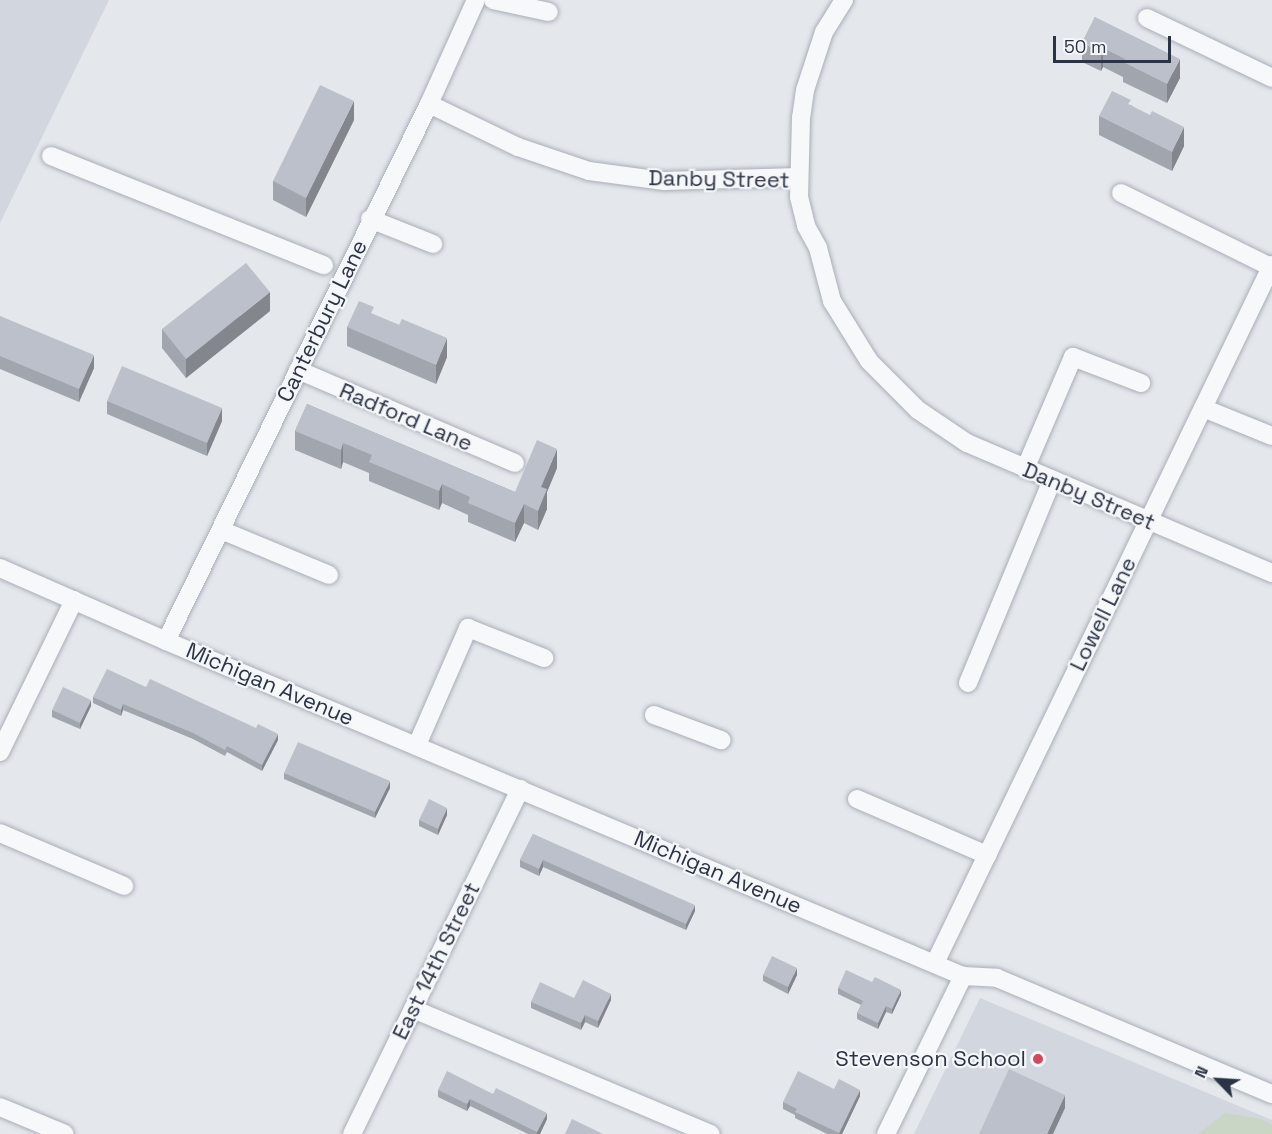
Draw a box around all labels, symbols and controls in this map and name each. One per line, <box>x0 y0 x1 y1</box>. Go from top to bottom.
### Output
scale bar <box>1056 24 1174 62</box>
text: 50 m <box>1064 35 1106 58</box>
street label: Danby Street <box>648 165 790 193</box>
street label: Canterbury Lane <box>271 236 373 406</box>
street label: Radford Lane <box>335 377 477 457</box>
street label: Danby Street <box>1019 456 1159 536</box>
street label: Lowell Lane <box>1064 553 1142 675</box>
street label: Michigan Avenue <box>182 637 358 731</box>
street label: Michigan Avenue <box>630 825 806 919</box>
street label: East 14th Street <box>387 878 485 1044</box>
place label: Stevenson School <box>835 1046 1026 1072</box>
north arrow <box>1188 1050 1248 1110</box>
marker: Stevenson School <box>1031 1052 1045 1066</box>
text: N <box>1189 1063 1213 1081</box>

